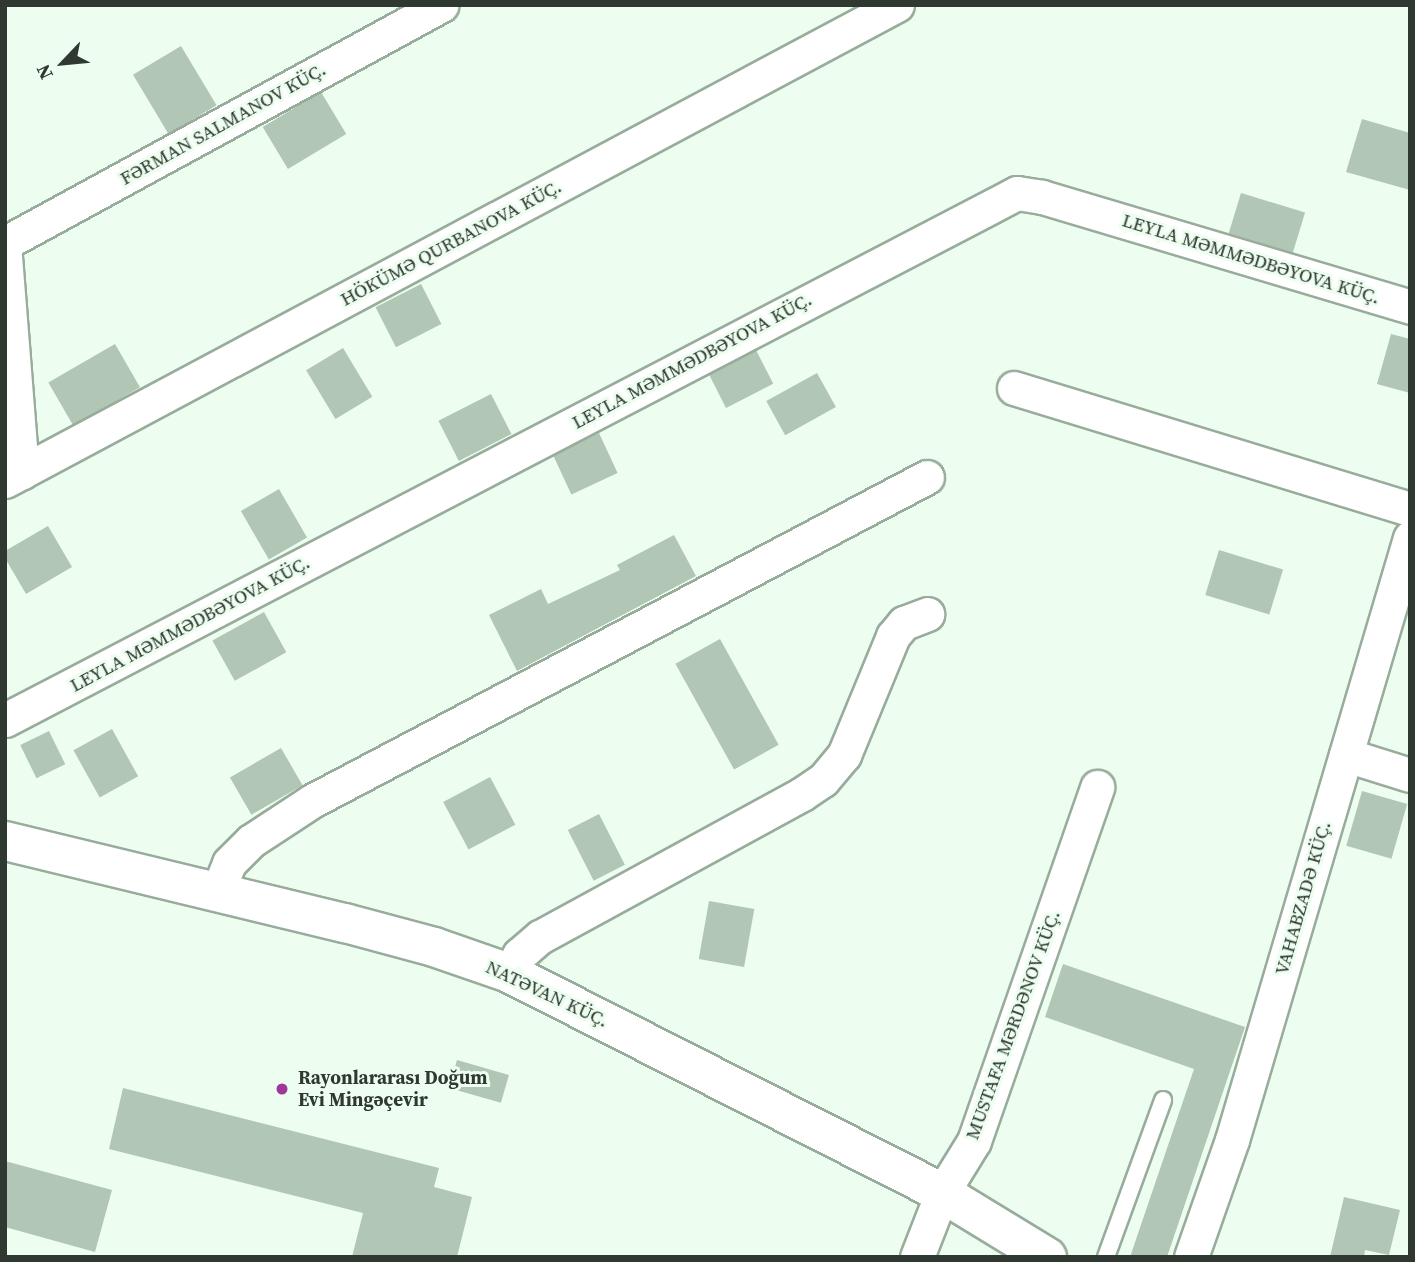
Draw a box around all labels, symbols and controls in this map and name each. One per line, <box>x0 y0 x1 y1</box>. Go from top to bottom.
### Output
north arrow <box>28 28 98 98</box>
street label: FƏRMAN SALMANOV KÜÇ. <box>116 58 330 190</box>
text: N <box>29 60 59 84</box>
street label: HÖKÜMƏ QURBANOVA KÜÇ. <box>337 175 565 311</box>
street label: LEYLA MƏMMƏDBƏYOVA KÜÇ. <box>1119 209 1383 309</box>
street label: LEYLA MƏMMƏDBƏYOVA KÜÇ. <box>568 288 816 434</box>
street label: LEYLA MƏMMƏDBƏYOVA KÜÇ. <box>66 551 314 697</box>
street label: VAHABZADƏ KÜÇ. <box>1270 818 1336 978</box>
street label: MUSTAFA MƏRDƏNOV KÜÇ. <box>961 907 1065 1143</box>
street label: NATƏVAN KÜÇ. <box>482 956 612 1032</box>
place label: Rayonlararası Doğum Evi Mingəçevir <box>298 1067 488 1111</box>
marker: Rayonlararası Doğum Evi Mingəçevir <box>272 1079 292 1099</box>

